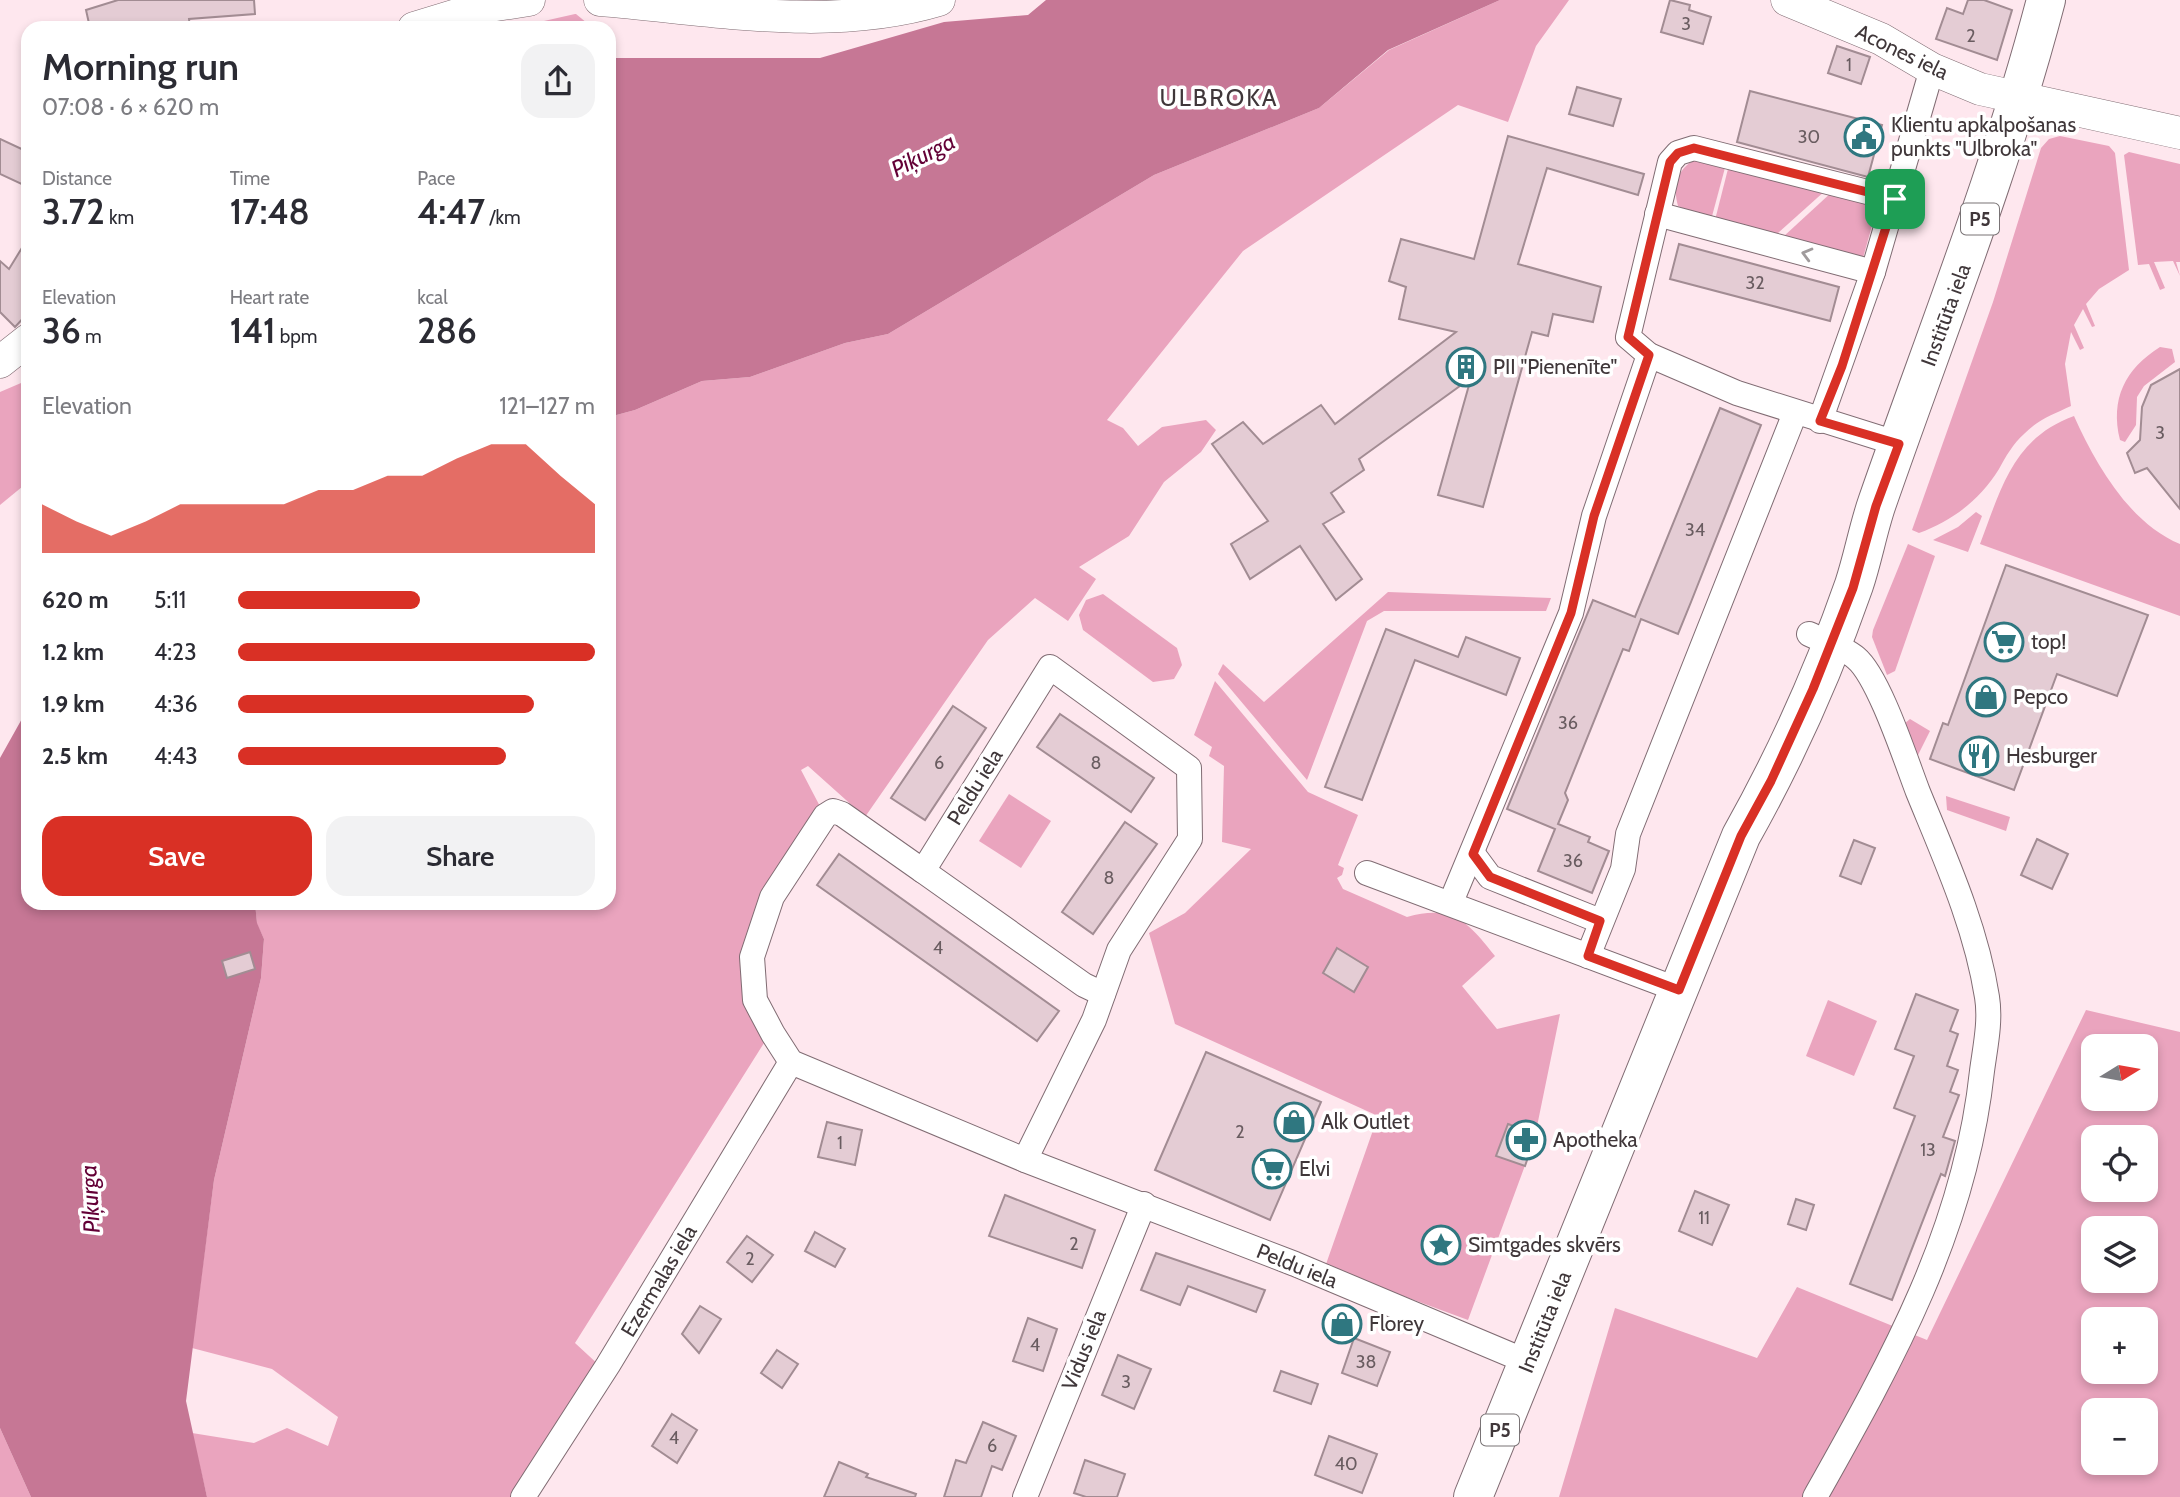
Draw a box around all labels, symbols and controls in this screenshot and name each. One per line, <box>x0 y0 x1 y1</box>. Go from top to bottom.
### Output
house number: 3 <box>1681 13 1691 35</box>
street label: Acones iela <box>1852 18 1953 85</box>
house number: 2 <box>1966 25 1976 47</box>
text: Morning run <box>42 43 239 90</box>
button: share <box>521 44 595 118</box>
house number: 1 <box>1846 54 1852 76</box>
district label: ULBROKA <box>1159 83 1279 112</box>
text: 07:08 · 6 × 620 m <box>42 93 219 121</box>
place label: Klientu apkalpošanas punkts "Ulbroka" <box>1891 112 2076 161</box>
public building icon: Klientu apkalpošanas punkts "Ulbroka" <box>1843 116 1885 158</box>
house number: 30 <box>1798 126 1820 148</box>
water label: Piķurga <box>886 127 960 183</box>
text: Distance <box>42 167 112 190</box>
text: Time <box>230 167 270 190</box>
text: Pace <box>417 167 455 190</box>
pin <box>1865 169 1925 229</box>
icon: arrive <box>1876 180 1914 218</box>
text: 3.72 <box>42 190 105 233</box>
text: 17:48 <box>230 190 310 233</box>
text: 4:47 <box>417 190 485 233</box>
road number: P5 <box>1961 204 1999 234</box>
text: km <box>105 206 134 229</box>
text: /km <box>485 206 521 229</box>
one-way arrow <box>1801 248 1813 262</box>
street label: Institūta iela <box>1915 260 1976 370</box>
house number: 32 <box>1745 272 1765 294</box>
text: Elevation <box>42 286 116 309</box>
text: Heart rate <box>230 286 309 309</box>
text: kcal <box>417 286 448 309</box>
text: 36 <box>42 309 81 352</box>
text: 141 <box>230 309 275 352</box>
text: 286 <box>417 309 477 352</box>
text: m <box>81 325 102 348</box>
text: bpm <box>275 325 318 348</box>
building icon: PII "Pienenīte" <box>1445 346 1487 388</box>
place label: PII "Pienenīte" <box>1493 354 1617 379</box>
text: Elevation <box>42 392 132 420</box>
text: 121–127 m <box>499 392 595 420</box>
house number: 3 <box>2155 422 2165 444</box>
house number: 34 <box>1685 519 1705 541</box>
text: 620 m <box>42 586 109 614</box>
text: 5:11 <box>154 586 186 614</box>
supermarket icon: top! <box>1983 621 2025 663</box>
place label: top! <box>2031 629 2066 654</box>
text: 1.2 km <box>42 638 104 666</box>
text: 4:23 <box>154 638 197 666</box>
shop icon: Pepco <box>1965 676 2007 718</box>
place label: Pepco <box>2013 684 2068 709</box>
text: 1.9 km <box>42 690 105 718</box>
text: 4:36 <box>154 690 198 718</box>
house number: 36 <box>1558 712 1578 734</box>
restaurant icon: Hesburger <box>1958 735 2000 777</box>
text: 2.5 km <box>42 742 108 770</box>
text: 4:43 <box>154 742 198 770</box>
place label: Hesburger <box>2006 743 2097 768</box>
street label: Peldu iela <box>941 744 1008 829</box>
house number: 6 <box>934 752 944 774</box>
house number: 8 <box>1091 752 1101 774</box>
button: Save <box>42 816 312 896</box>
button: Share <box>326 816 595 896</box>
house number: 36 <box>1563 850 1583 872</box>
house number: 8 <box>1104 867 1114 889</box>
house number: 4 <box>933 937 943 959</box>
north arrow <box>2081 1034 2158 1111</box>
map controls <box>2081 1034 2158 1475</box>
shop icon: Alk Outlet <box>1273 1101 1315 1143</box>
place label: Alk Outlet <box>1321 1109 1410 1134</box>
pharmacy icon: Apotheka <box>1505 1119 1547 1161</box>
house number: 2 <box>1235 1121 1245 1143</box>
button: locate <box>2081 1125 2158 1202</box>
place label: Apotheka <box>1553 1127 1638 1152</box>
house number: 1 <box>837 1132 843 1154</box>
house number: 13 <box>1920 1139 1936 1161</box>
supermarket icon: Elvi <box>1251 1148 1293 1190</box>
place label: Elvi <box>1299 1156 1330 1181</box>
water label: Piķurga <box>74 1164 106 1234</box>
house number: 11 <box>1698 1207 1710 1229</box>
button: layers <box>2081 1216 2158 1293</box>
street label: Ezermalas iela <box>615 1220 702 1341</box>
place icon: Simtgades skvērs <box>1420 1224 1462 1266</box>
place label: Simtgades skvērs <box>1468 1232 1621 1257</box>
house number: 2 <box>1069 1233 1079 1255</box>
street label: Peldu iela <box>1253 1238 1341 1293</box>
house number: 2 <box>745 1248 755 1270</box>
street label: Institūta iela <box>1513 1267 1576 1376</box>
shop icon: Florey <box>1321 1303 1363 1345</box>
street label: Vidus iela <box>1056 1306 1111 1394</box>
button: + <box>2081 1307 2158 1384</box>
place label: Florey <box>1369 1311 1424 1336</box>
house number: 4 <box>1030 1334 1040 1356</box>
house number: 38 <box>1356 1351 1376 1373</box>
house number: 3 <box>1121 1371 1131 1393</box>
button: − <box>2081 1398 2158 1475</box>
road number: P5 <box>1481 1414 1519 1446</box>
house number: 4 <box>669 1427 679 1449</box>
house number: 6 <box>987 1435 997 1457</box>
house number: 40 <box>1335 1453 1357 1475</box>

